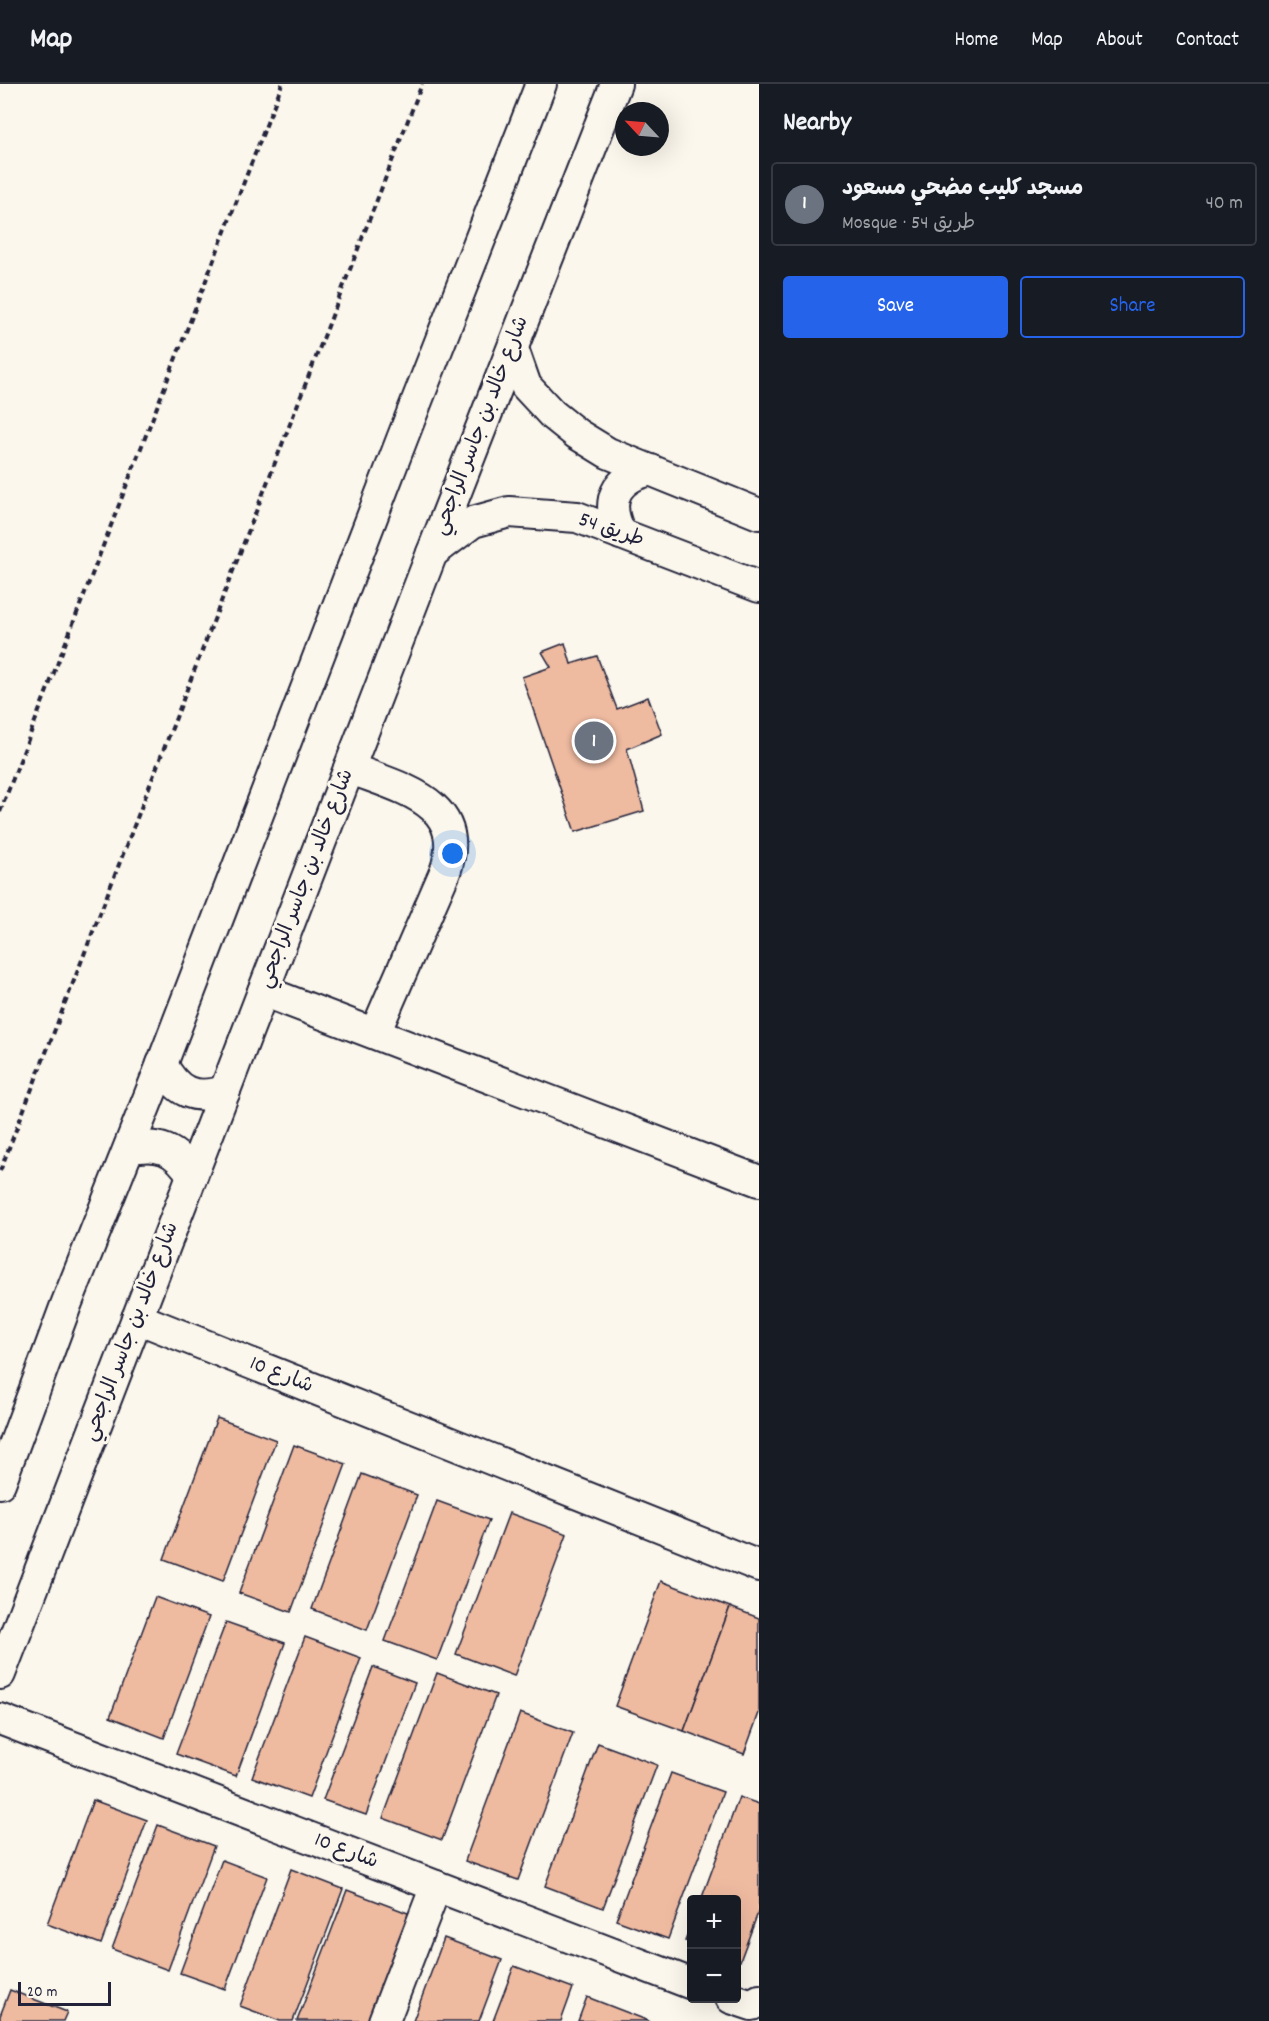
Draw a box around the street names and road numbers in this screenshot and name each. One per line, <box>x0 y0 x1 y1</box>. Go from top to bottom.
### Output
street label: شارع خالد بن جاسر الراجحي <box>426 312 539 540</box>
street label: طريق 54 <box>574 506 648 556</box>
street label: شارع خالد بن جاسر الراجحي <box>251 765 364 993</box>
street label: شارع خالد بن جاسر الراجحي <box>76 1218 189 1446</box>
street label: شارع 10 <box>245 1350 317 1402</box>
street label: شارع 10 <box>310 1826 382 1878</box>

